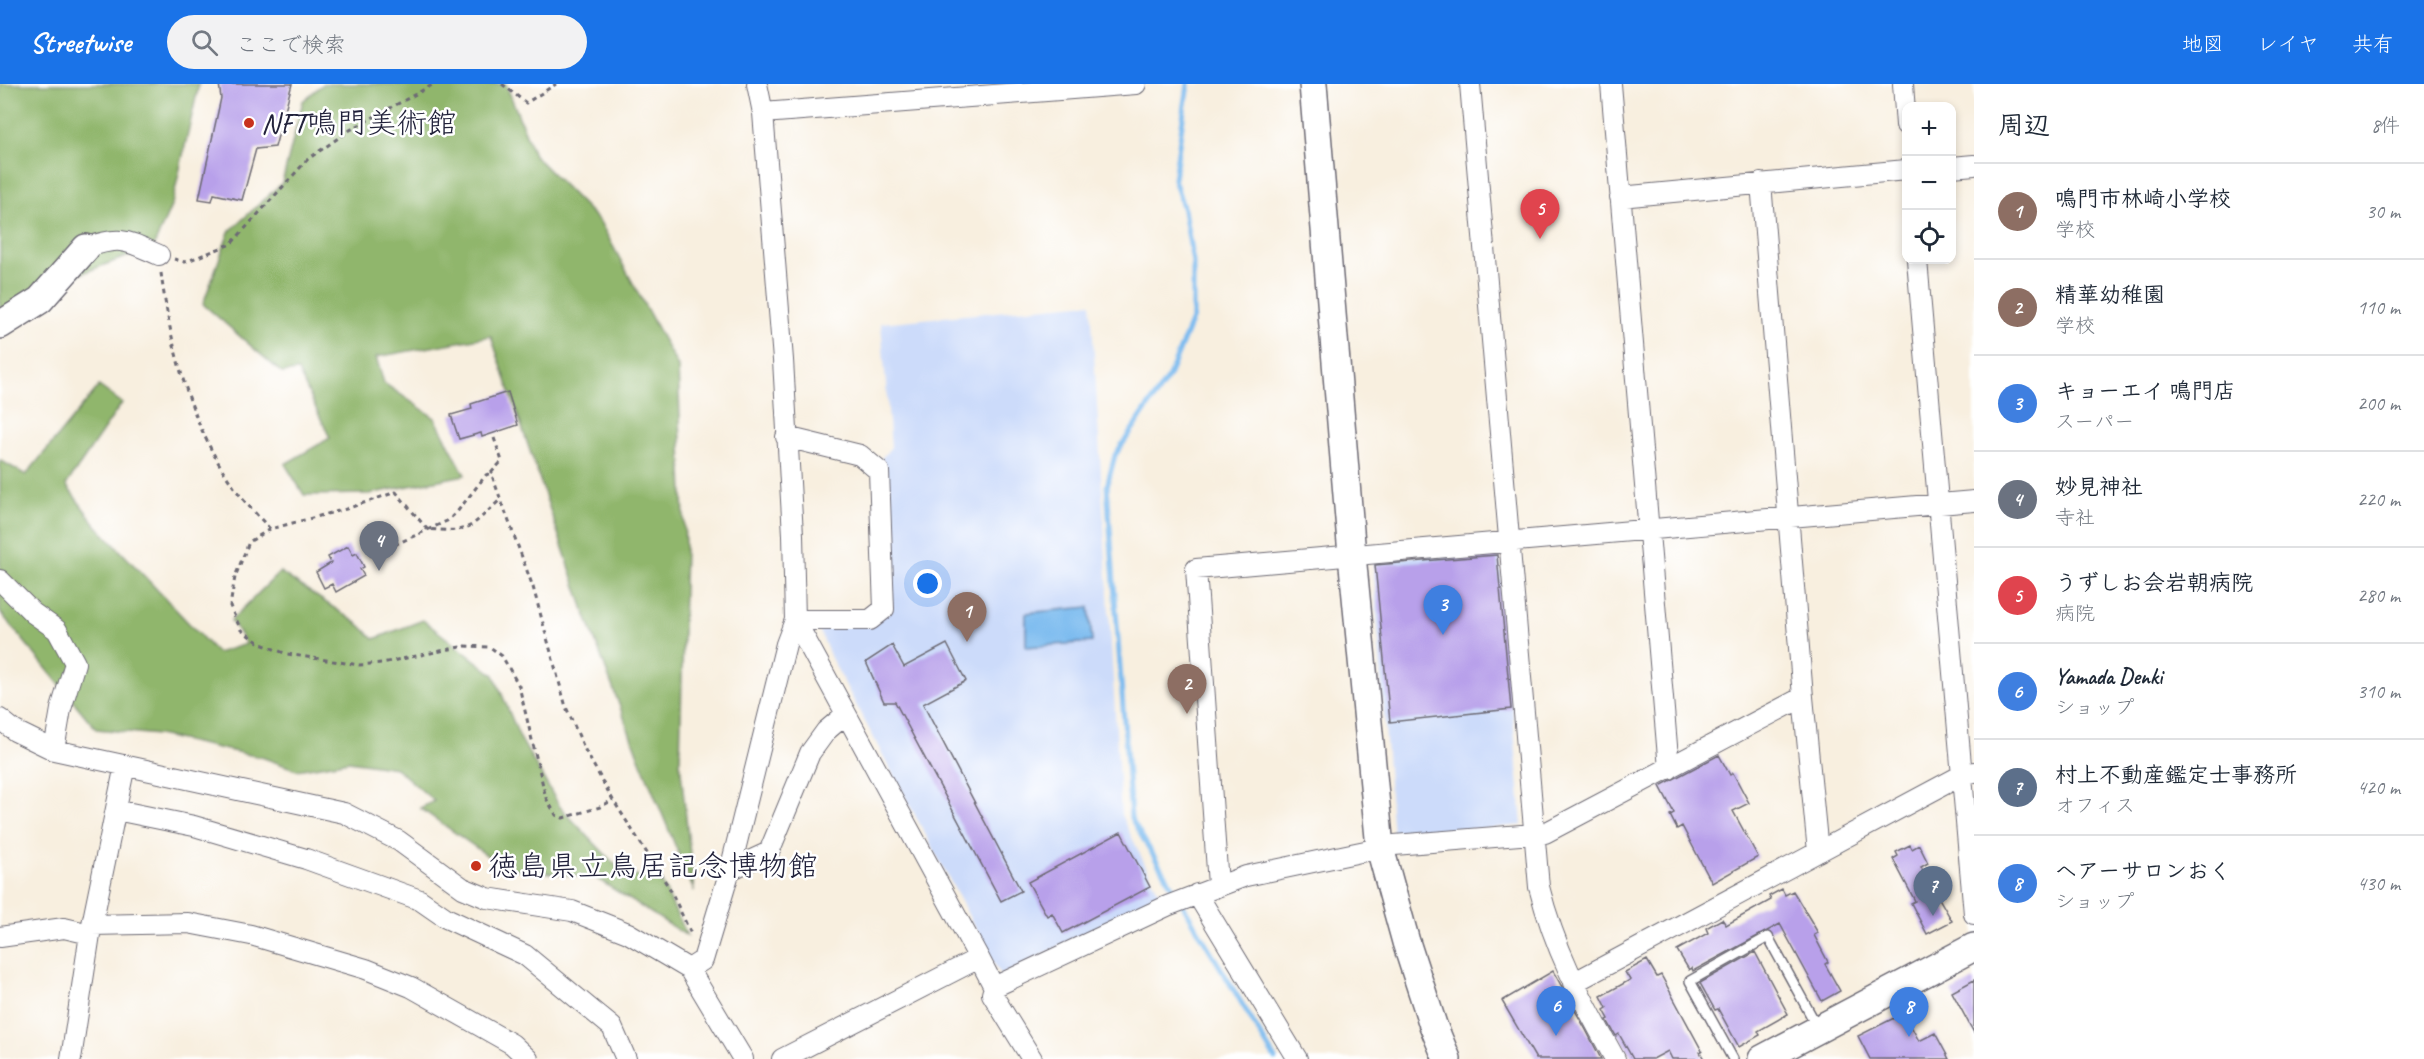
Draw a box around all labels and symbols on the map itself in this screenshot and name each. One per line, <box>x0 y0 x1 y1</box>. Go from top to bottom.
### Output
place label: NFT鳴門美術館 <box>261 104 457 142</box>
marker: NFT鳴門美術館 <box>242 116 256 130</box>
pin: 5 <box>1520 190 1560 239</box>
pin: 4 <box>360 522 398 571</box>
your location <box>913 569 942 598</box>
pin: 3 <box>1424 586 1462 635</box>
pin: 1 <box>948 592 986 642</box>
pin: 2 <box>1168 664 1206 714</box>
place label: 徳島県立鳥居記念博物館 <box>488 847 818 885</box>
marker: 徳島県立鳥居記念博物館 <box>469 859 483 873</box>
pin: 7 <box>1914 866 1952 916</box>
pin: 6 <box>1536 986 1576 1036</box>
pin: 8 <box>1890 988 1928 1037</box>

